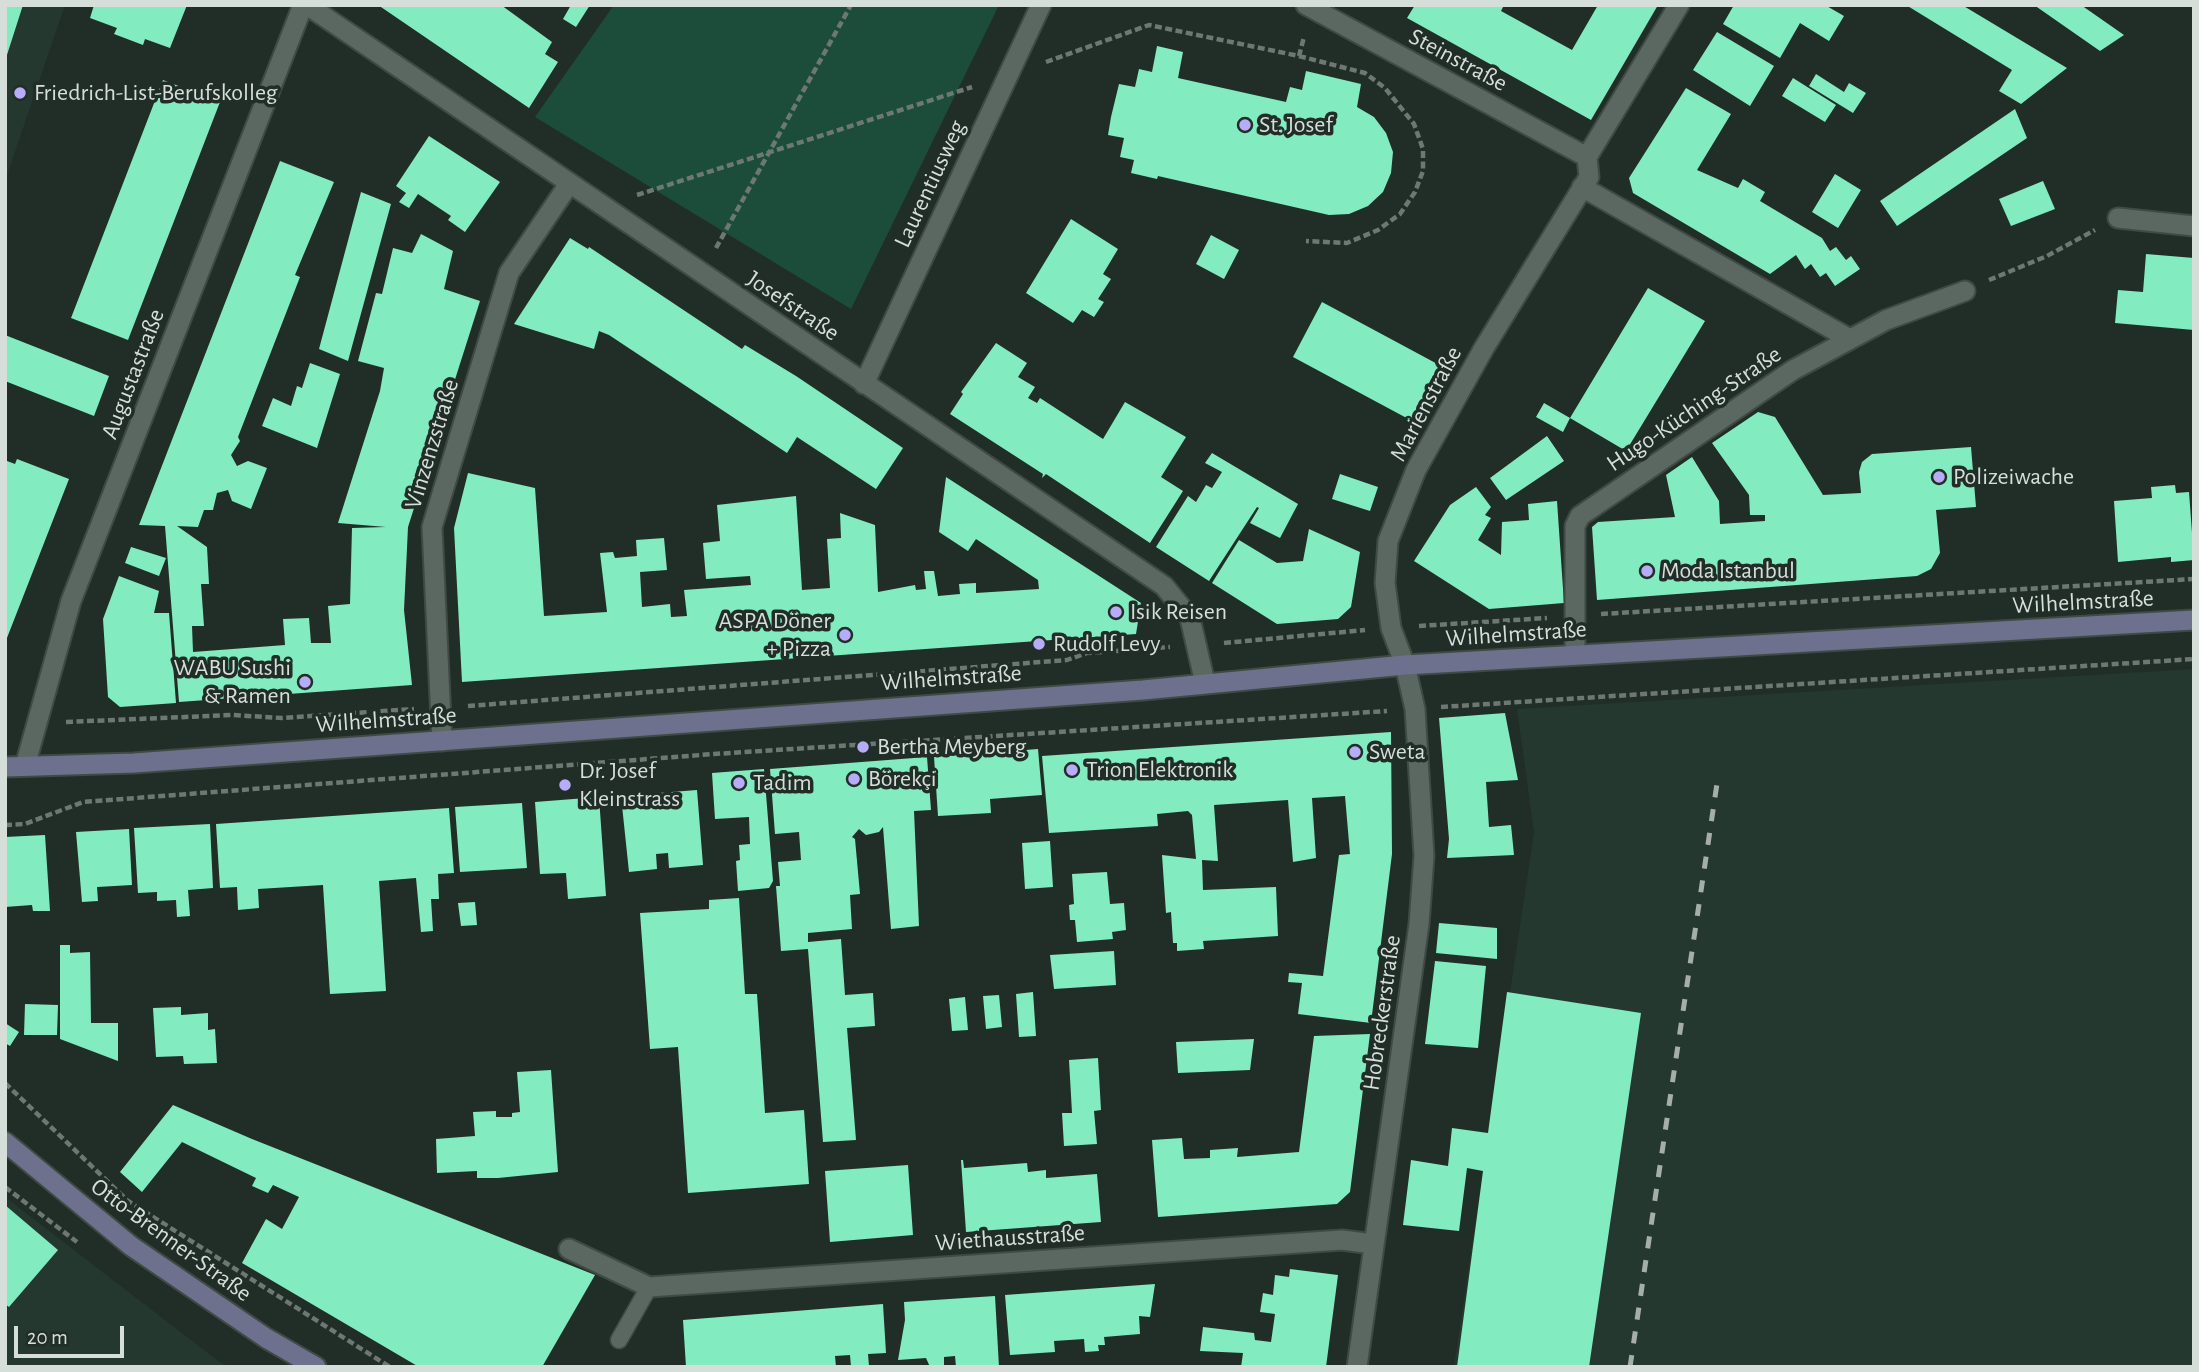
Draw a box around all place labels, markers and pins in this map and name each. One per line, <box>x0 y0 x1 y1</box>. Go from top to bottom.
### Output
place label: Friedrich-List-Berufskolleg <box>34 79 277 107</box>
marker: Friedrich-List-Berufskolleg <box>12 85 28 101</box>
place label: St. Josef <box>1259 111 1333 139</box>
marker: St. Josef <box>1237 117 1253 133</box>
place label: Polizeiwache <box>1953 463 2074 491</box>
marker: Polizeiwache <box>1931 469 1947 485</box>
place label: Moda Istanbul <box>1661 557 1795 585</box>
marker: Moda Istanbul <box>1639 563 1655 579</box>
place label: Isik Reisen <box>1130 598 1227 626</box>
marker: Isik Reisen <box>1108 604 1124 620</box>
place label: ASPA Döner + Pizza <box>718 607 831 663</box>
marker: ASPA Döner + Pizza <box>837 627 853 643</box>
place label: Rudolf Levy <box>1053 630 1161 658</box>
marker: Rudolf Levy <box>1031 636 1047 652</box>
place label: WABU Sushi & Ramen <box>174 654 291 710</box>
marker: WABU Sushi & Ramen <box>297 674 313 690</box>
place label: Bertha Meyberg <box>877 733 1026 761</box>
place label: Sweta <box>1369 738 1425 766</box>
marker: Bertha Meyberg <box>855 739 871 755</box>
marker: Sweta <box>1347 744 1363 760</box>
place label: Trion Elektronik <box>1086 756 1233 784</box>
place label: Dr. Josef Kleinstrass <box>579 757 680 813</box>
marker: Trion Elektronik <box>1064 762 1080 778</box>
place label: Börekçi <box>868 765 937 793</box>
place label: Tadim <box>753 769 812 797</box>
marker: Börekçi <box>846 771 862 787</box>
marker: Tadim <box>731 775 747 791</box>
marker: Dr. Josef Kleinstrass <box>557 777 573 793</box>

